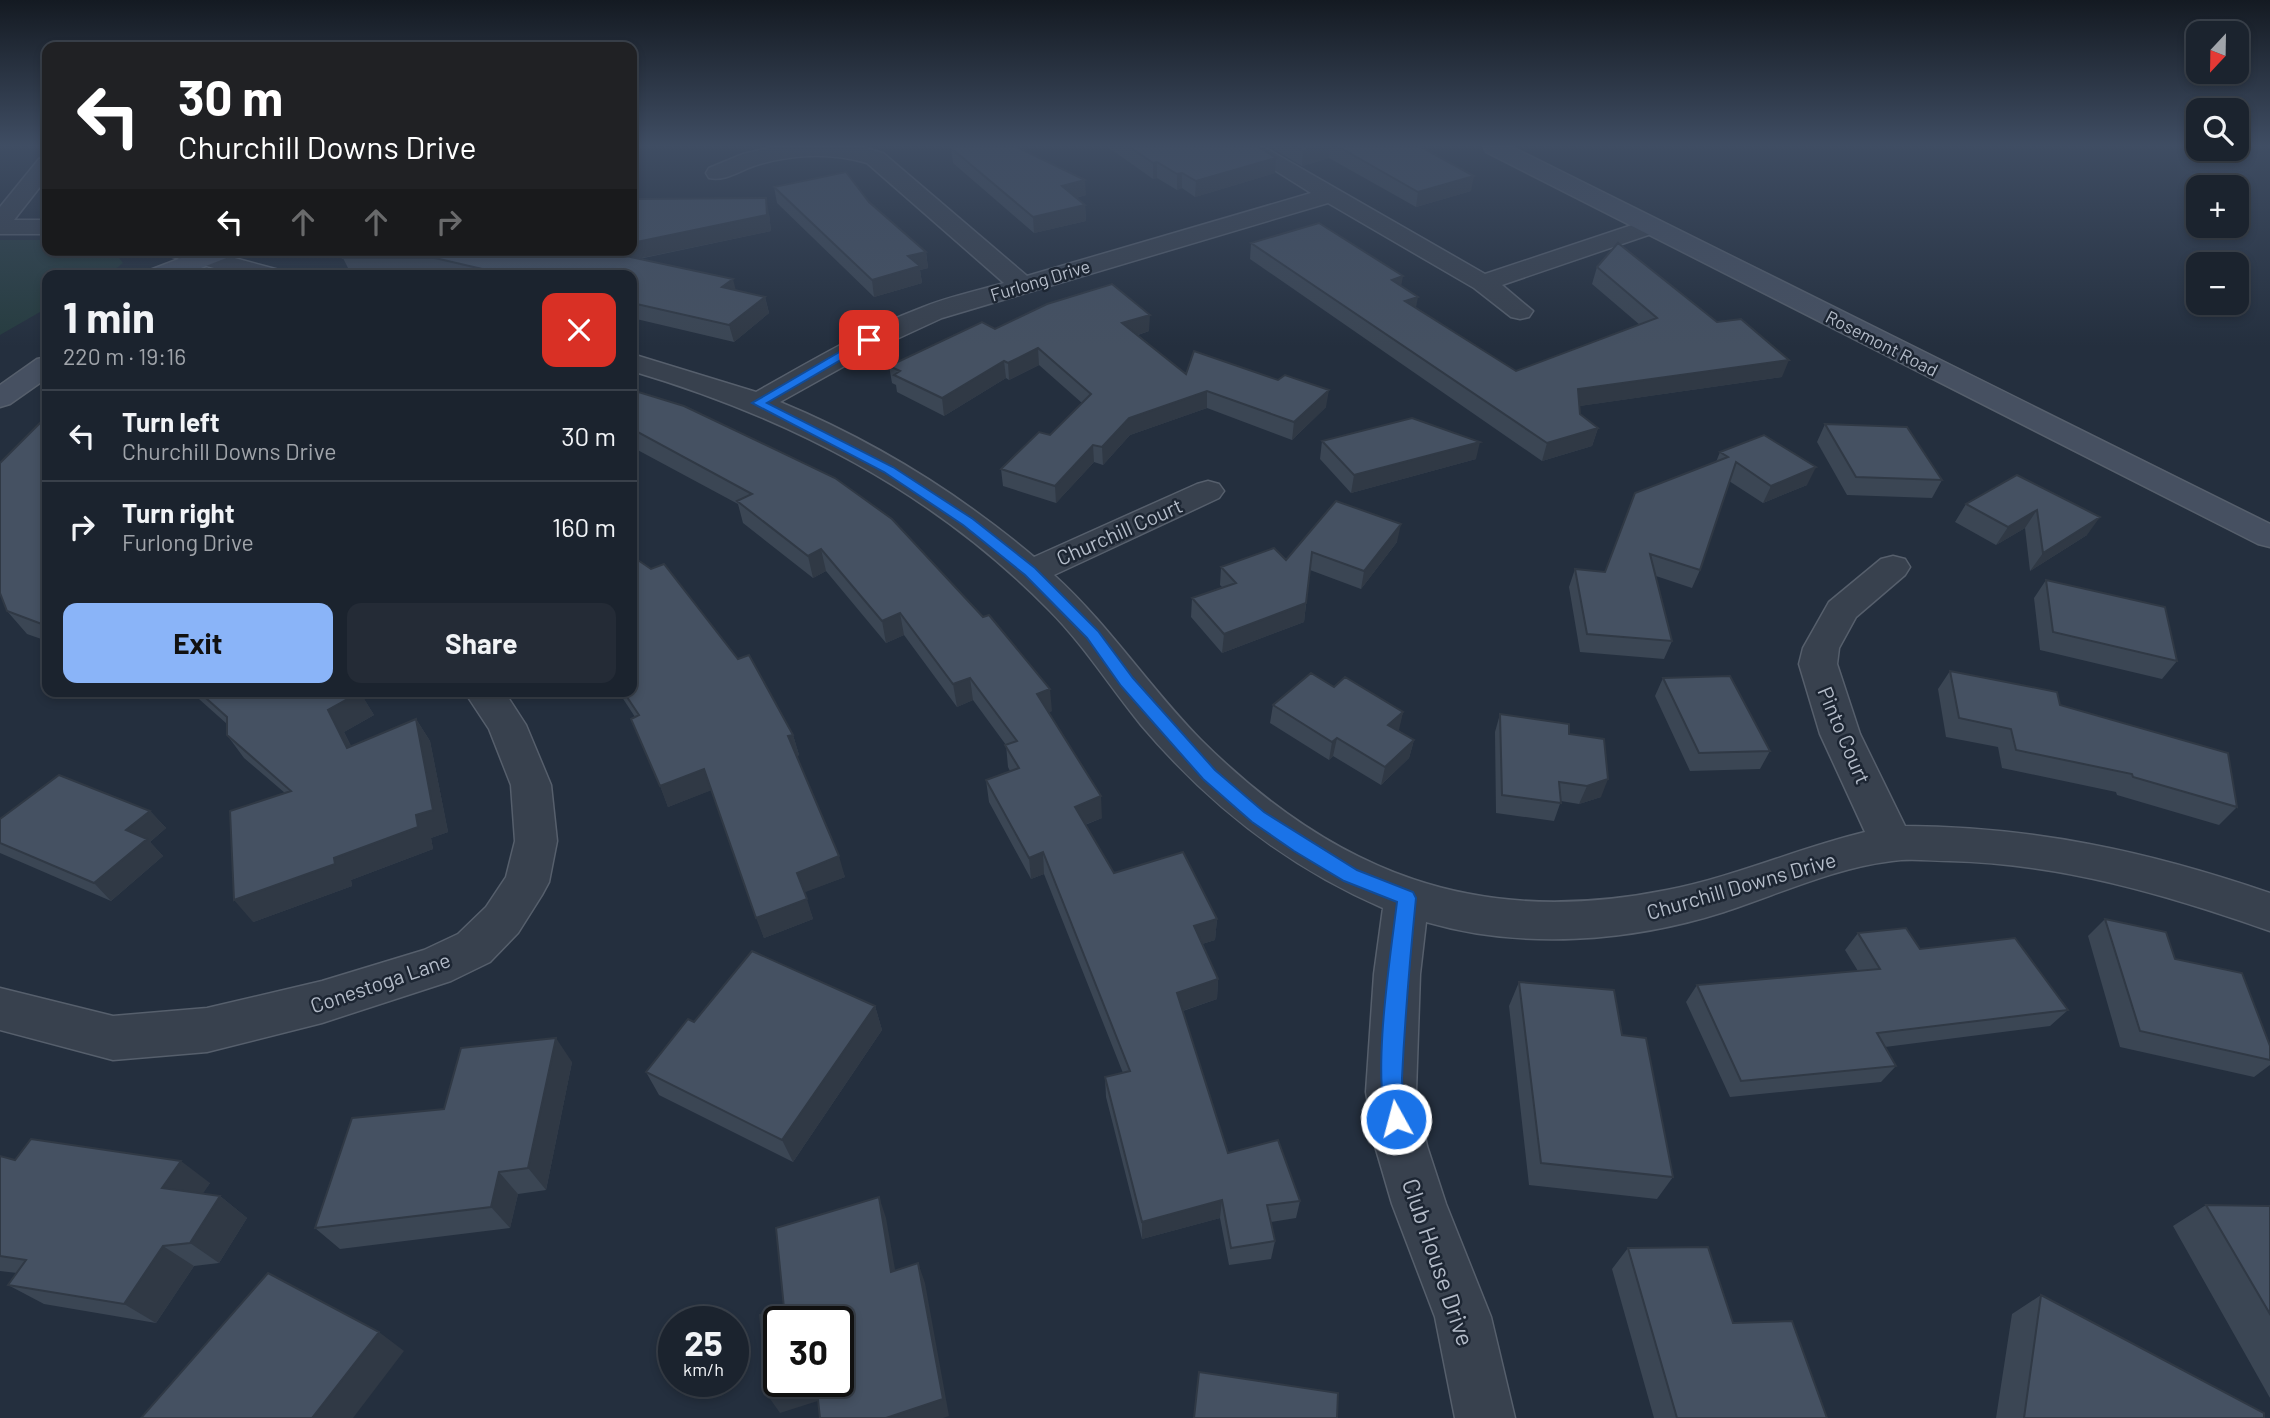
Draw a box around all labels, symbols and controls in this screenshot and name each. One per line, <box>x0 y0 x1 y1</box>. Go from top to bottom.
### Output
north arrow <box>2186 21 2249 84</box>
map controls <box>2186 21 2249 315</box>
text: 30 m <box>178 67 283 126</box>
icon: left <box>63 70 154 161</box>
button: search <box>2186 98 2249 161</box>
text: Churchill Downs Drive <box>178 127 476 165</box>
button: + <box>2186 175 2249 238</box>
icon: left <box>211 203 249 241</box>
icon: ahead <box>284 203 322 241</box>
icon: ahead <box>357 203 395 241</box>
icon: right <box>430 203 468 241</box>
button: − <box>2186 252 2249 315</box>
street label: Furlong Drive <box>987 254 1093 306</box>
text: 1 min <box>63 291 155 341</box>
button: close <box>542 293 616 367</box>
street label: Rosemont Road <box>1822 305 1942 381</box>
pin <box>839 310 899 370</box>
icon: arrive <box>850 321 888 359</box>
text: 220 m · 19:16 <box>63 342 186 370</box>
text: Turn left <box>122 406 220 437</box>
icon: left <box>63 417 101 455</box>
text: 30 m <box>561 420 616 451</box>
text: Churchill Downs Drive <box>122 437 337 465</box>
street label: Churchill Court <box>1052 492 1186 570</box>
text: Turn right <box>122 497 235 528</box>
icon: right <box>63 508 101 546</box>
text: 160 m <box>552 511 616 542</box>
text: Furlong Drive <box>122 528 254 556</box>
button: Exit <box>63 603 333 683</box>
button: Share <box>347 603 616 683</box>
street label: Pinto Court <box>1813 683 1877 787</box>
street label: Churchill Downs Drive <box>1643 846 1839 924</box>
street label: Conestoga Lane <box>307 946 453 1018</box>
position arrow <box>1359 1082 1433 1156</box>
street label: Club House Drive <box>1397 1174 1481 1350</box>
speed limit sign: 30 <box>763 1306 854 1397</box>
text: 25 <box>684 1321 723 1363</box>
text: km/h <box>683 1358 724 1380</box>

